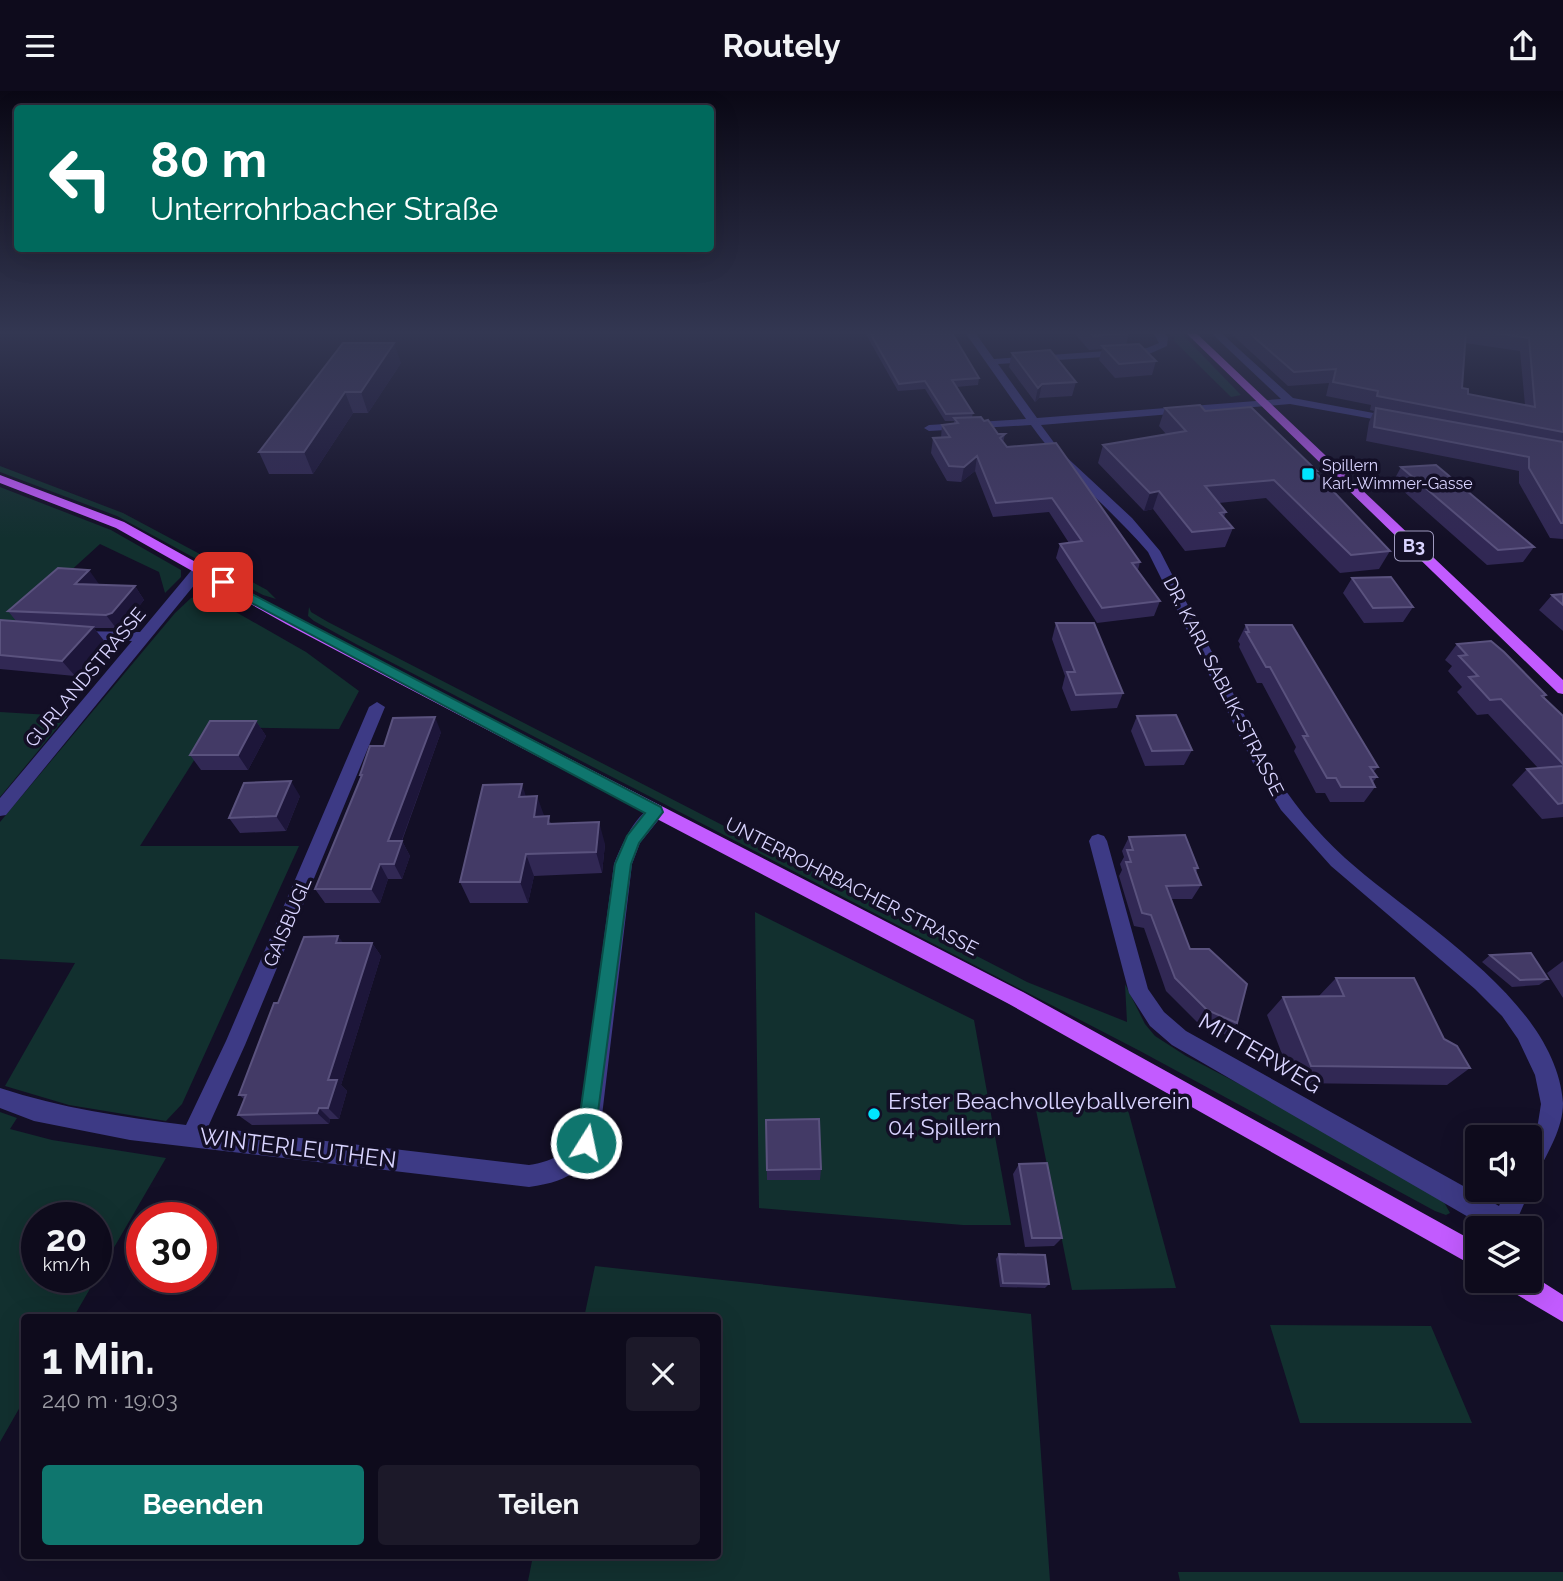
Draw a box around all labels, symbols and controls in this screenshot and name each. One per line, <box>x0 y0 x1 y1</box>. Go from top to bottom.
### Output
icon: menu <box>21 27 59 65</box>
text: Routely <box>723 27 840 64</box>
icon: share <box>1504 27 1542 65</box>
text: 80 m <box>150 131 267 188</box>
icon: left <box>35 133 126 224</box>
text: Unterrohrbacher Straße <box>150 190 498 227</box>
place label: Spillern Karl-Wimmer-Gasse <box>1322 456 1473 493</box>
marker: Spillern Karl-Wimmer-Gasse <box>1300 466 1316 482</box>
road number: B3 <box>1395 531 1433 561</box>
pin <box>193 552 253 612</box>
icon: arrive <box>204 563 242 601</box>
street label: DR. KARL SABLIK-STRASSE <box>1159 573 1289 799</box>
street label: GURLANDSTRASSE <box>20 603 150 751</box>
street label: UNTERROHRBACHER STRASSE <box>722 812 982 960</box>
street label: GAISBUGL <box>258 874 316 970</box>
street label: MITTERWEG <box>1194 1007 1326 1098</box>
place label: Erster Beachvolleyballverein 04 Spillern <box>888 1087 1190 1140</box>
position arrow <box>549 1106 623 1180</box>
marker: Erster Beachvolleyballverein 04 Spillern <box>866 1106 882 1122</box>
street label: WINTERLEUTHEN <box>198 1122 398 1173</box>
map controls <box>1465 1125 1542 1293</box>
button: sound <box>1465 1125 1542 1202</box>
speed limit sign: 30 <box>126 1202 217 1293</box>
button: layers <box>1465 1216 1542 1293</box>
text: 20 <box>46 1218 87 1259</box>
text: km/h <box>43 1254 90 1275</box>
text: 1 Min. <box>42 1335 155 1384</box>
button: close <box>626 1337 700 1411</box>
text: 240 m · 19:03 <box>42 1386 178 1413</box>
button: Beenden <box>42 1465 364 1545</box>
button: Teilen <box>378 1465 700 1545</box>

